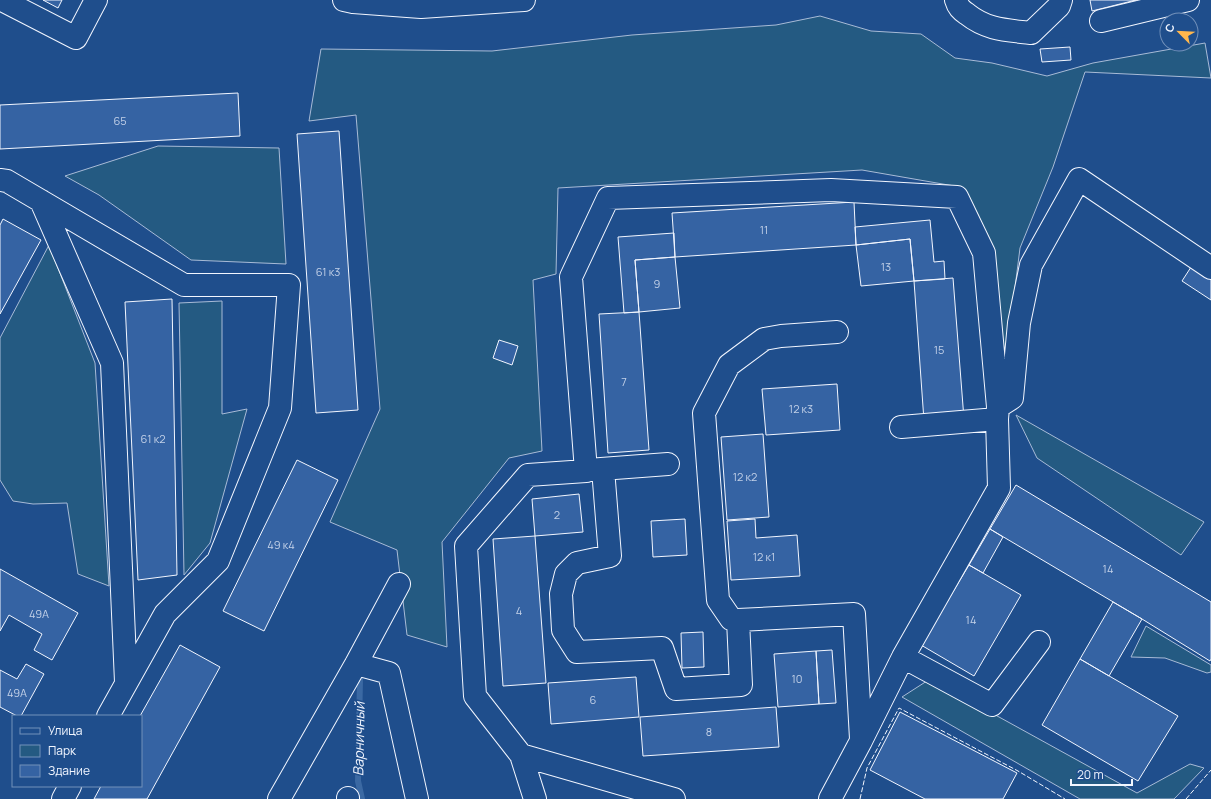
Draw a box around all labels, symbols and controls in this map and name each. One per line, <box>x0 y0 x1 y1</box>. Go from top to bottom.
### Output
north arrow <box>1159 12 1199 52</box>
text: С <box>1161 21 1178 34</box>
house number: 65 <box>113 113 127 128</box>
house number: 11 <box>760 222 768 237</box>
house number: 13 <box>881 259 891 274</box>
house number: 61 к3 <box>316 264 340 279</box>
house number: 9 <box>654 276 661 291</box>
house number: 15 <box>934 342 944 357</box>
house number: 7 <box>621 374 627 389</box>
house number: 12 к3 <box>789 401 813 416</box>
house number: 61 к2 <box>141 431 165 446</box>
house number: 12 к2 <box>733 469 757 484</box>
house number: 2 <box>554 507 560 522</box>
house number: 49 к4 <box>267 537 295 552</box>
house number: 12 к1 <box>753 549 775 564</box>
house number: 14 <box>1103 561 1113 576</box>
house number: 4 <box>516 603 522 618</box>
house number: 49А <box>29 606 49 621</box>
house number: 14 <box>966 612 976 627</box>
house number: 10 <box>791 671 803 686</box>
house number: 49А <box>7 685 27 700</box>
house number: 6 <box>590 692 597 707</box>
water label: Варничный <box>348 701 369 776</box>
legend <box>12 715 142 787</box>
text: Улица <box>48 722 82 739</box>
house number: 8 <box>706 724 712 739</box>
text: Парк <box>48 742 77 759</box>
scale bar <box>1071 761 1132 787</box>
text: Здание <box>48 762 90 779</box>
text: 20 m <box>1077 766 1104 783</box>

